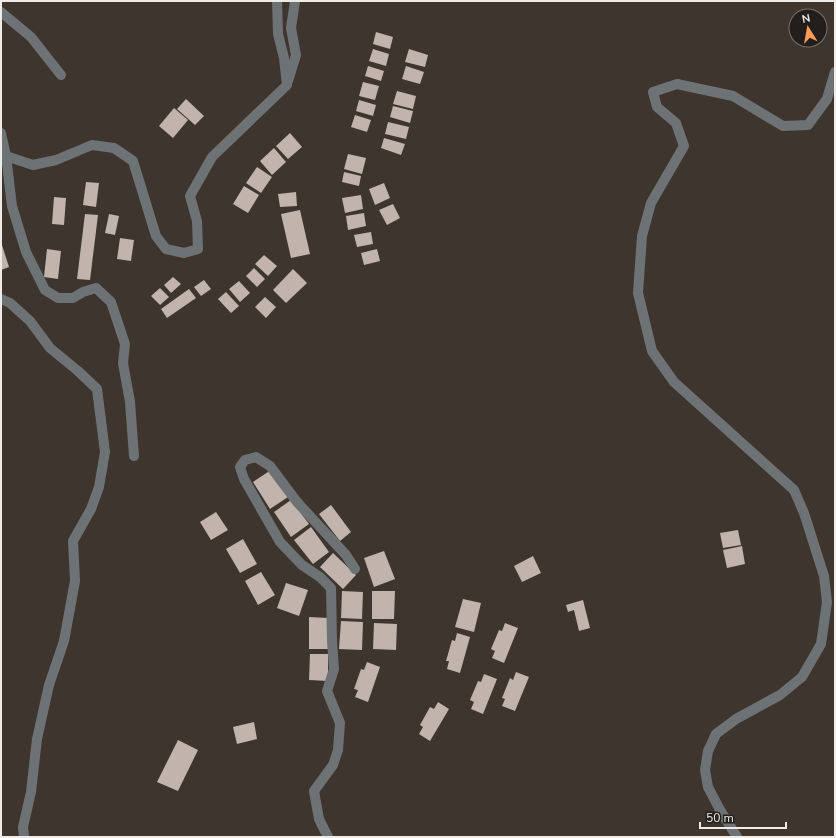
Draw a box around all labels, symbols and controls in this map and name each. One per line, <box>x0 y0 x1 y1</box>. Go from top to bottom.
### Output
north arrow <box>788 8 828 48</box>
text: N <box>801 11 812 27</box>
scale bar <box>700 804 786 830</box>
text: 50 m <box>706 810 734 826</box>

